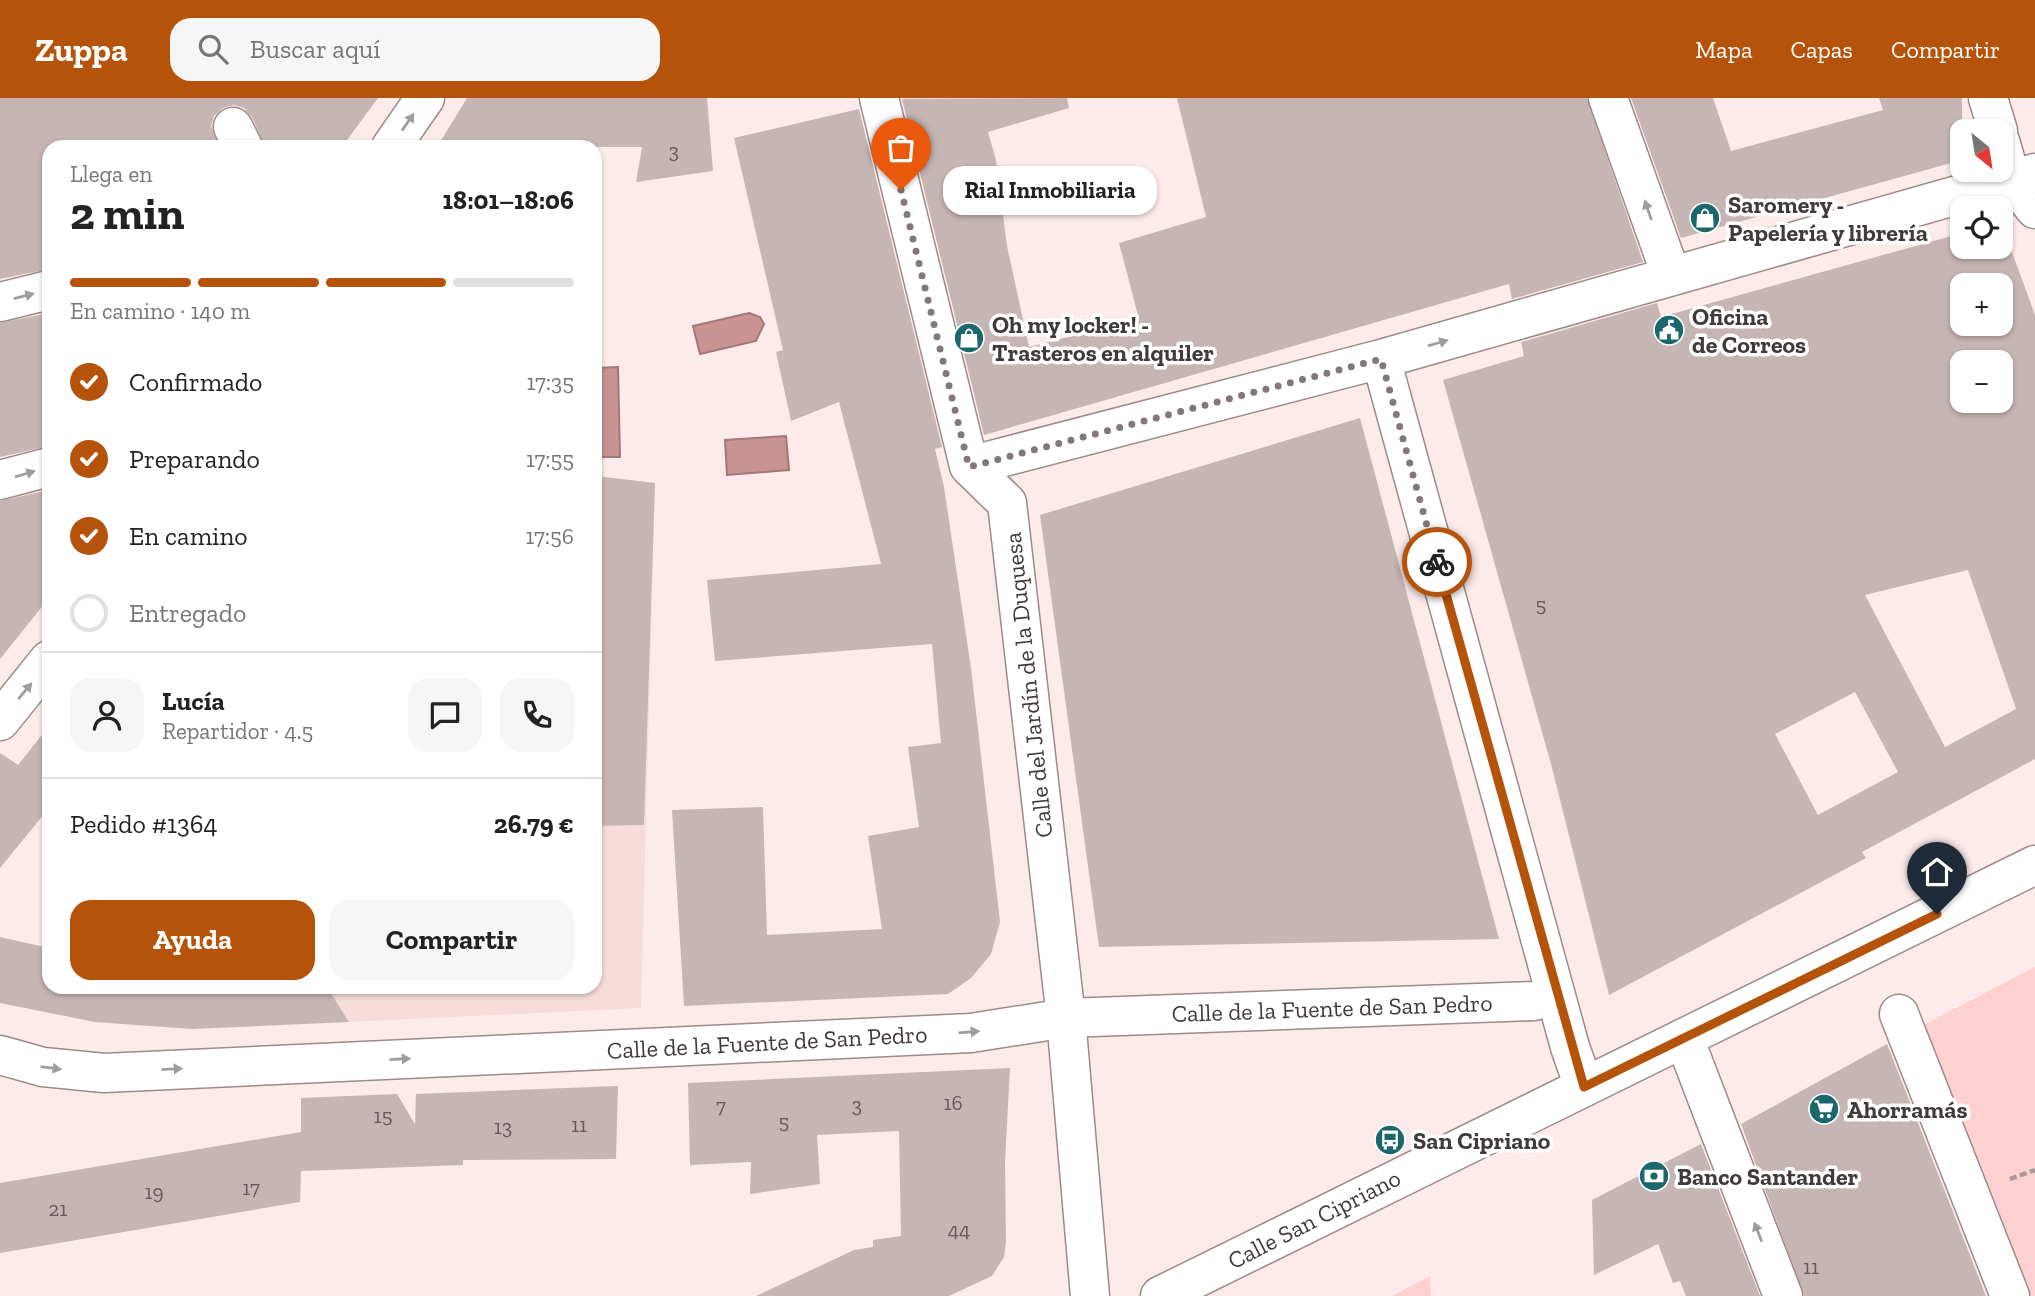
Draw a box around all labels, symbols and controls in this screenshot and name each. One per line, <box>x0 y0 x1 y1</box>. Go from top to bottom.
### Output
search box <box>170 18 660 81</box>
text: Zuppa <box>35 30 128 69</box>
icon: search <box>194 30 232 68</box>
text: Buscar aquí <box>250 33 381 65</box>
text: Mapa <box>1695 35 1752 64</box>
text: Capas <box>1790 35 1853 64</box>
text: Compartir <box>1891 35 2000 64</box>
one-way arrow <box>401 113 414 132</box>
pin <box>871 118 931 190</box>
north arrow <box>1950 119 2012 182</box>
map controls <box>1950 119 2013 413</box>
icon: bag <box>882 129 920 167</box>
house number: 3 <box>669 138 679 163</box>
text: Llega en <box>70 160 152 188</box>
callout: Rial Inmobiliaria <box>943 166 1156 214</box>
text: Rial Inmobiliaria <box>964 176 1136 204</box>
text: 18:01–18:06 <box>443 184 574 216</box>
text: 2 min <box>70 186 185 241</box>
place label: Saromery - Papelería y librería <box>1728 190 1928 247</box>
button: locate <box>1950 196 2013 259</box>
one-way arrow <box>1642 200 1653 221</box>
shop icon: Saromery - Papelería y librería <box>1688 201 1722 235</box>
button: + <box>1950 273 2013 336</box>
one-way arrow <box>14 290 36 301</box>
text: En camino · 140 m <box>70 297 250 325</box>
place label: Oficina de Correos <box>1692 302 1806 359</box>
place label: Oh my locker! - Trasteros en alquiler <box>992 310 1214 367</box>
public building icon: Oficina de Correos <box>1652 313 1686 347</box>
shop icon: Oh my locker! - Trasteros en alquiler <box>952 321 986 355</box>
one-way arrow <box>1428 337 1449 347</box>
button: − <box>1950 350 2013 413</box>
icon: check <box>70 363 108 401</box>
text: Confirmado <box>129 366 262 398</box>
text: 17:35 <box>527 368 574 396</box>
icon: check <box>70 440 108 478</box>
text: Preparando <box>129 443 260 475</box>
text: 17:55 <box>526 445 574 473</box>
one-way arrow <box>14 468 35 478</box>
icon: check <box>70 517 108 555</box>
text: En camino <box>129 520 248 552</box>
text: 17:56 <box>526 522 574 550</box>
courier <box>1402 527 1472 597</box>
street label: Calle del Jardín de la Duquesa <box>997 530 1058 839</box>
icon: bike <box>1418 543 1456 581</box>
house number: 5 <box>1536 592 1546 617</box>
text: Entregado <box>129 597 246 629</box>
button: person <box>70 678 144 752</box>
button: chat <box>408 678 482 752</box>
button: phone <box>500 678 574 752</box>
one-way arrow <box>17 682 32 699</box>
text: Lucía <box>162 685 225 717</box>
text: Repartidor · 4.5 <box>162 717 313 745</box>
text: Pedido #1364 <box>70 808 218 840</box>
text: 26.79 € <box>494 808 574 840</box>
pin <box>1907 842 1967 914</box>
icon: home <box>1918 853 1956 891</box>
button: Ayuda <box>70 900 315 980</box>
button: Compartir <box>329 900 574 980</box>
street label: Calle de la Fuente de San Pedro <box>1171 988 1493 1028</box>
street label: Calle de la Fuente de San Pedro <box>606 1019 928 1065</box>
one-way arrow <box>959 1026 981 1037</box>
one-way arrow <box>389 1053 411 1064</box>
one-way arrow <box>40 1062 62 1073</box>
one-way arrow <box>161 1064 183 1075</box>
house number: 16 <box>943 1090 963 1115</box>
house number: 3 <box>852 1092 862 1117</box>
supermarket icon: Ahorramás <box>1807 1092 1841 1126</box>
house number: 7 <box>716 1093 726 1118</box>
place label: Ahorramás <box>1847 1095 1967 1124</box>
house number: 15 <box>374 1103 392 1128</box>
house number: 5 <box>779 1109 789 1134</box>
house number: 11 <box>571 1112 587 1137</box>
house number: 13 <box>494 1114 512 1139</box>
bus stop icon: San Cipriano <box>1373 1123 1407 1157</box>
place label: San Cipriano <box>1413 1126 1551 1155</box>
bank icon: Banco Santander <box>1637 1159 1671 1193</box>
place label: Banco Santander <box>1677 1162 1859 1191</box>
street label: Calle San Cipriano <box>1223 1163 1405 1275</box>
house number: 17 <box>242 1175 260 1200</box>
house number: 19 <box>144 1179 164 1204</box>
house number: 21 <box>49 1196 67 1221</box>
house number: 44 <box>948 1217 970 1242</box>
one-way arrow <box>1753 1222 1764 1243</box>
house number: 11 <box>1803 1254 1819 1279</box>

